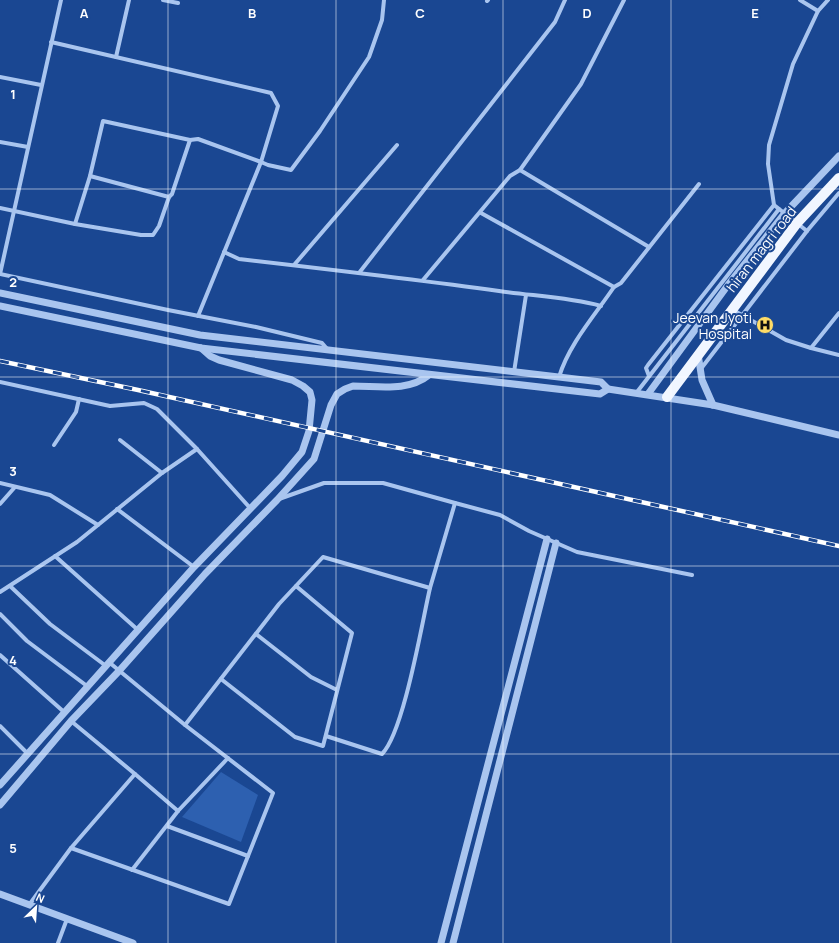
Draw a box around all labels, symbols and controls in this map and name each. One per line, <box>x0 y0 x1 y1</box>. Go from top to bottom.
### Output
text: A <box>80 4 89 22</box>
text: B <box>248 4 256 22</box>
text: C <box>415 4 425 22</box>
text: D <box>582 4 592 22</box>
text: E <box>751 4 759 22</box>
text: 1 <box>10 85 16 103</box>
street label: hiran magri road <box>722 202 800 296</box>
text: 2 <box>9 273 17 291</box>
place label: Jeevan Jyoti Hospital <box>673 308 752 343</box>
hospital icon: Jeevan Jyoti Hospital <box>755 315 775 335</box>
text: 3 <box>9 462 17 480</box>
text: 4 <box>9 651 17 669</box>
text: 5 <box>9 839 17 857</box>
north arrow <box>16 887 56 927</box>
text: N <box>34 889 47 906</box>

